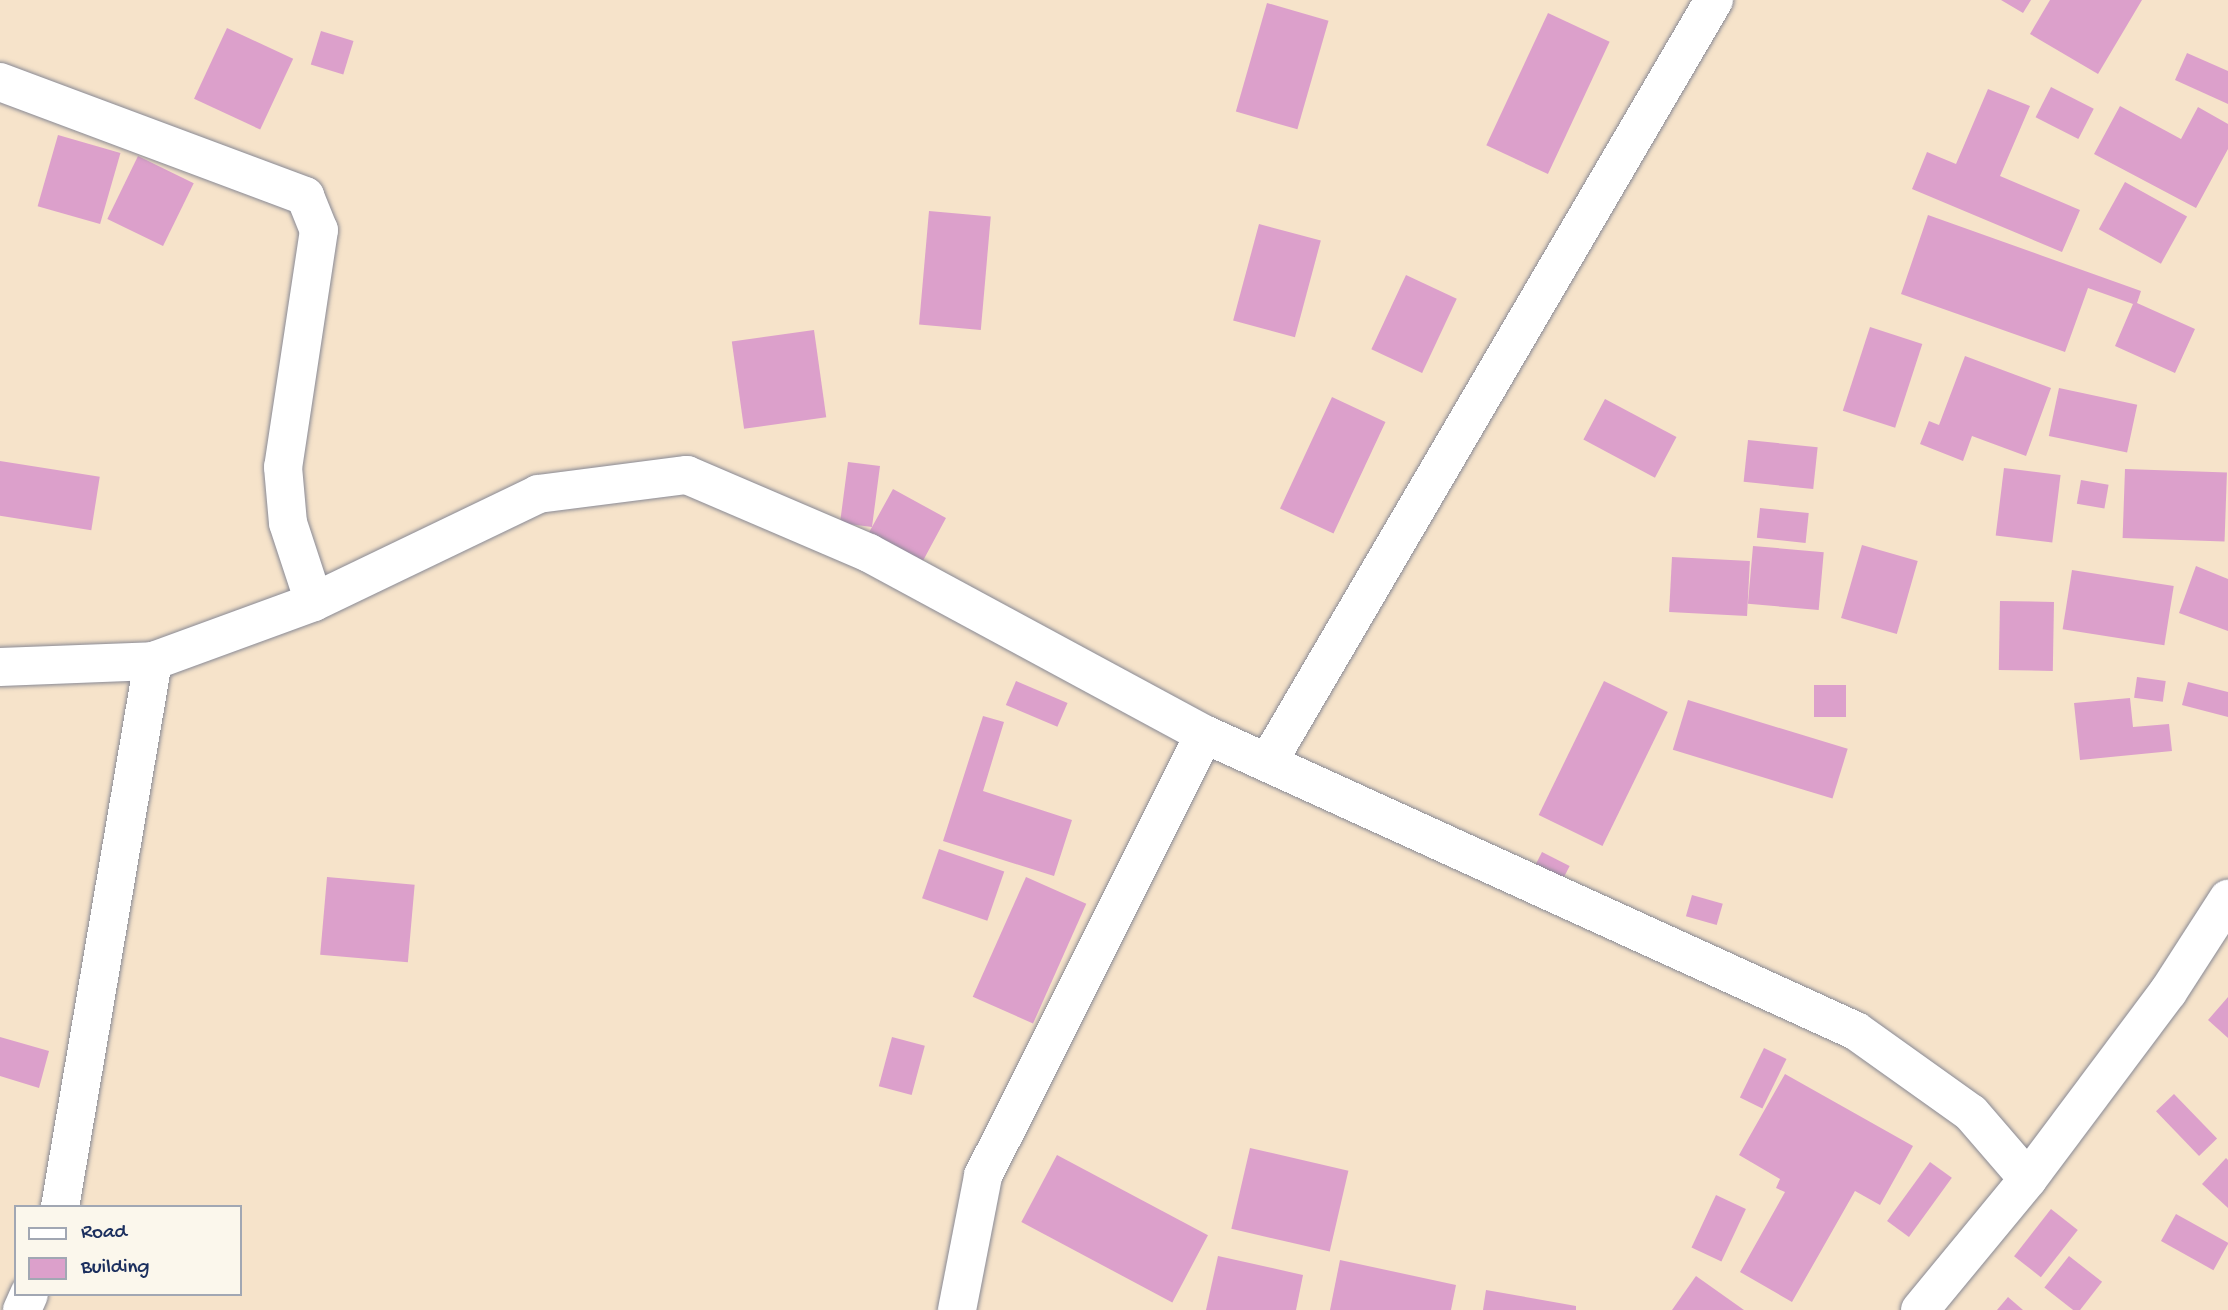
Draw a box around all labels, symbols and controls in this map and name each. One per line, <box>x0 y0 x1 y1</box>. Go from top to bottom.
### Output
legend <box>14 1205 242 1296</box>
text: Road <box>81 1221 127 1246</box>
text: Building <box>81 1256 150 1281</box>

